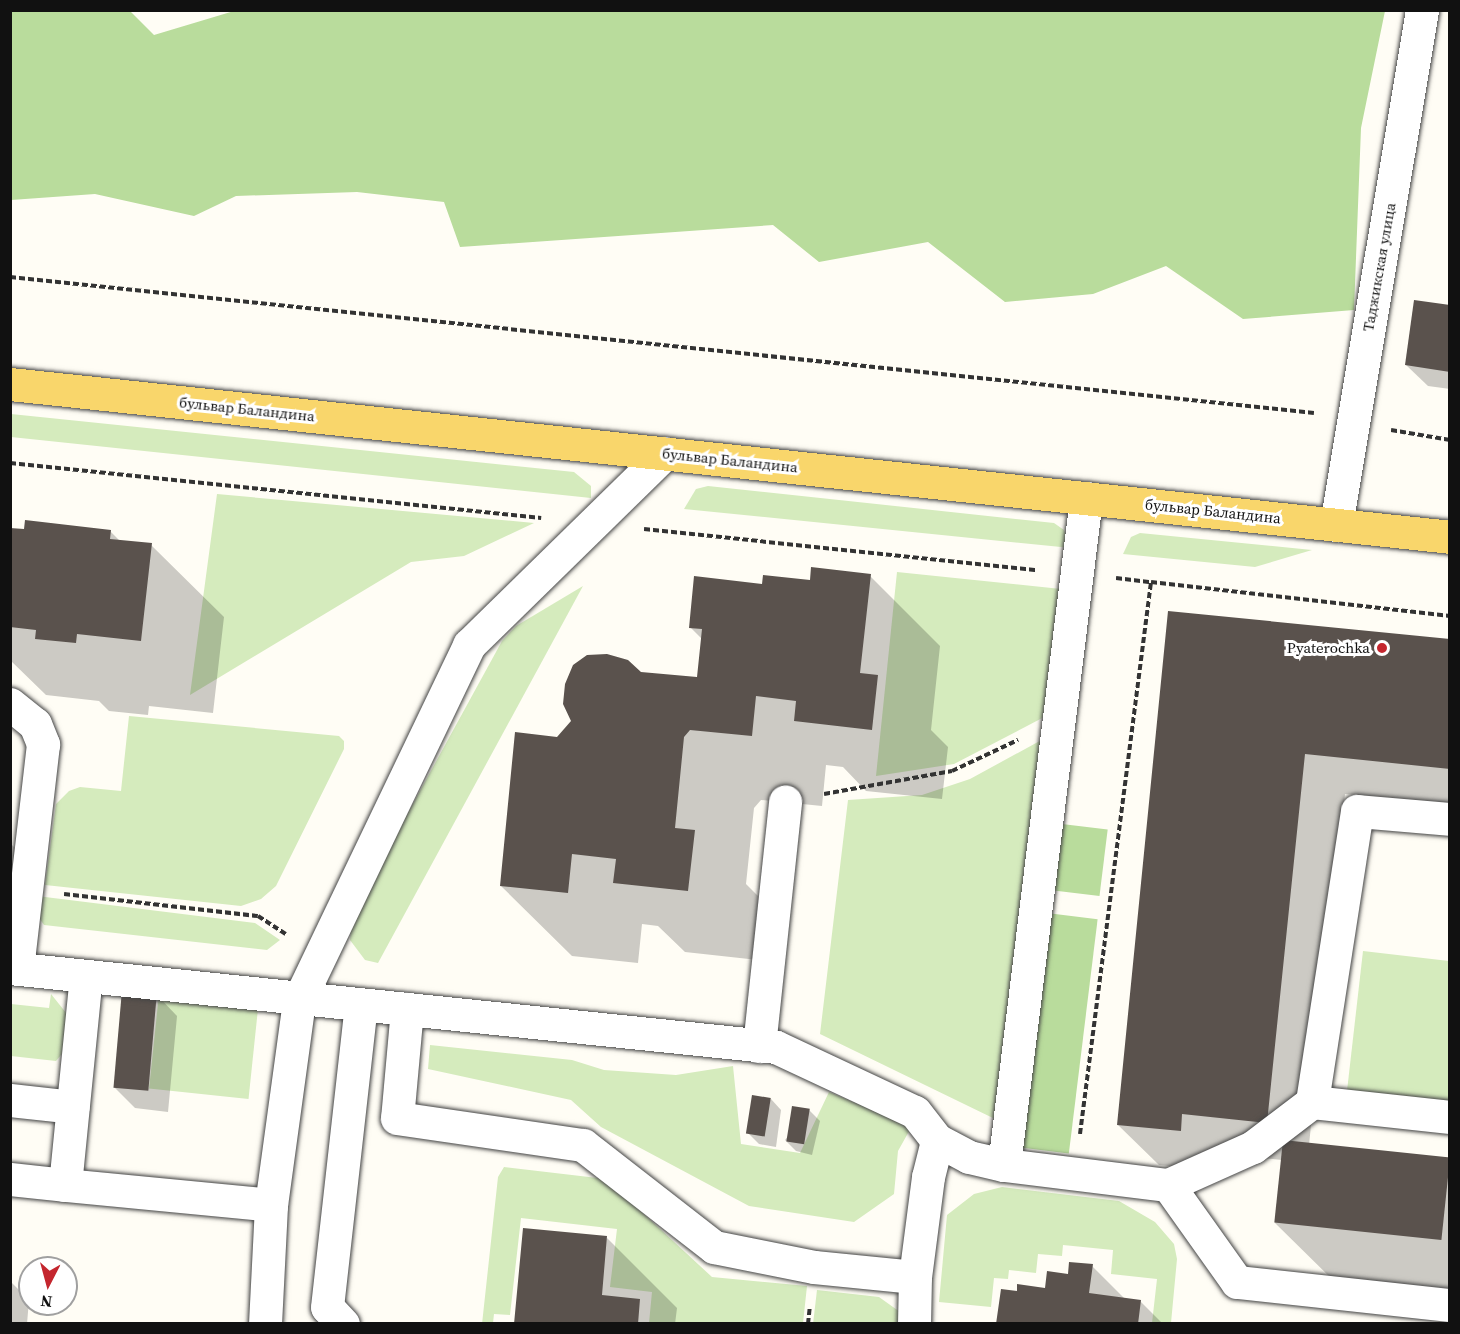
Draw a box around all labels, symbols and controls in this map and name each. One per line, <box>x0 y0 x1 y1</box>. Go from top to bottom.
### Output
street label: Таджикская улица <box>1359 201 1399 333</box>
street label: бульвар Баландина <box>178 393 316 425</box>
street label: бульвар Баландина <box>661 444 799 476</box>
street label: бульвар Баландина <box>1144 495 1282 527</box>
place label: Pyaterochka <box>1287 639 1370 657</box>
marker: Pyaterochka <box>1375 641 1389 655</box>
north arrow <box>18 1256 78 1316</box>
text: N <box>39 1290 53 1313</box>

